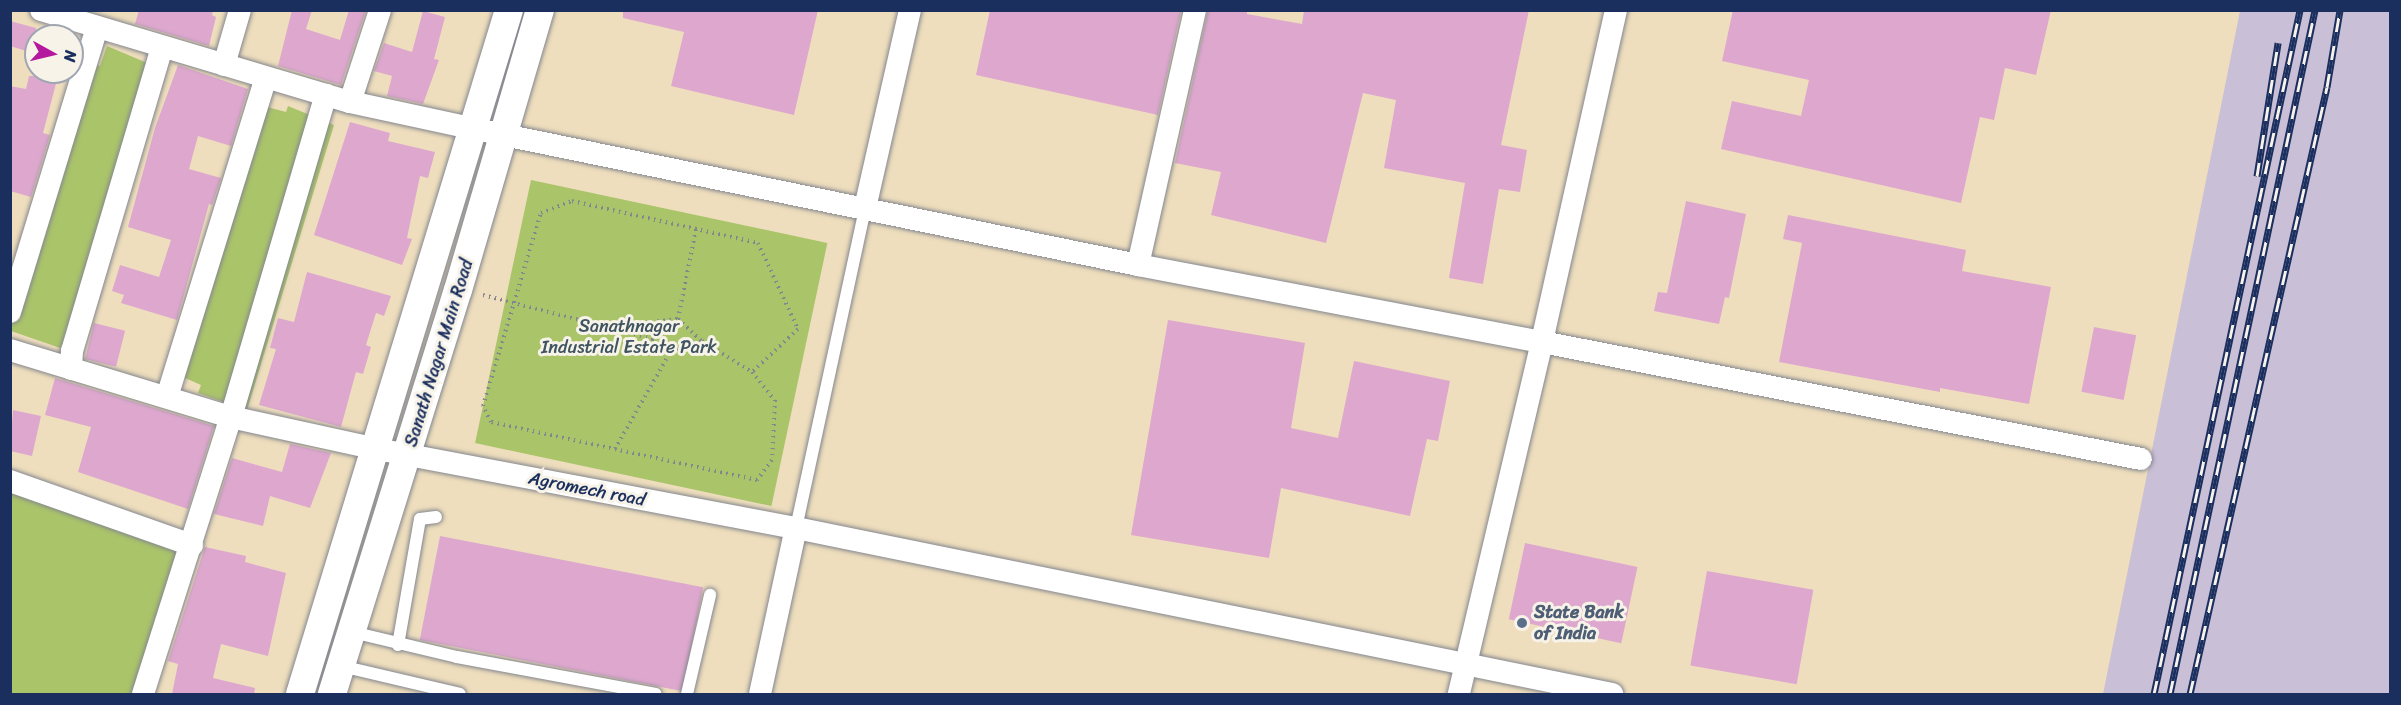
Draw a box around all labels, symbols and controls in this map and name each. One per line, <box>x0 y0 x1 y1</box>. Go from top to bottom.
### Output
north arrow <box>24 24 84 84</box>
text: N <box>55 49 85 64</box>
street label: Sanath Nagar Main Road <box>400 257 478 449</box>
park label: Sanathnagar Industrial Estate Park <box>541 316 717 358</box>
street label: Agromech road <box>527 467 647 511</box>
place label: State Bank of India <box>1534 602 1624 644</box>
marker: State Bank of India <box>1515 616 1529 630</box>

